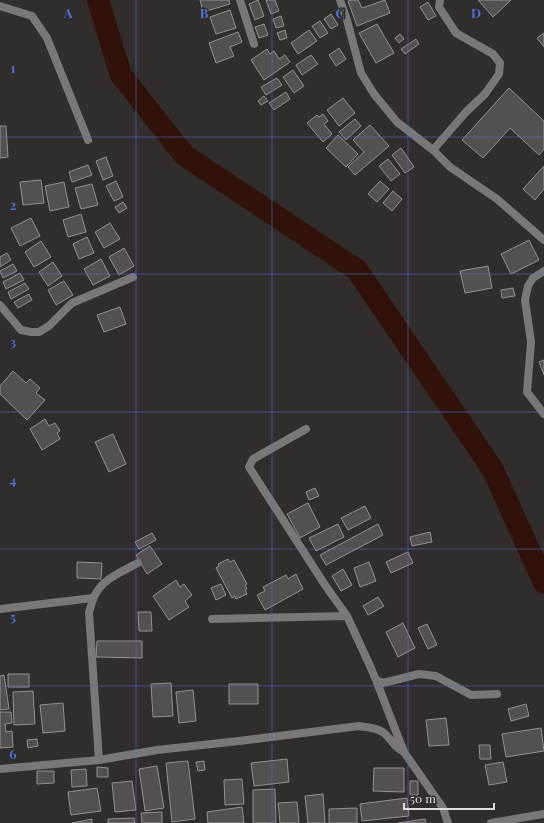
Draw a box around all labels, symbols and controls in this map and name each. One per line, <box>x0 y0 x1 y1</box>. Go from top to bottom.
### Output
text: A <box>63 4 73 21</box>
text: B <box>200 4 209 21</box>
text: C <box>335 4 345 21</box>
text: D <box>471 4 481 21</box>
text: 1 <box>11 59 16 76</box>
text: 2 <box>10 196 17 213</box>
text: 3 <box>10 333 16 350</box>
text: 4 <box>10 471 17 488</box>
text: 5 <box>10 608 16 625</box>
text: 6 <box>9 745 17 762</box>
scale bar <box>404 785 494 811</box>
text: 50 m <box>410 790 436 806</box>

